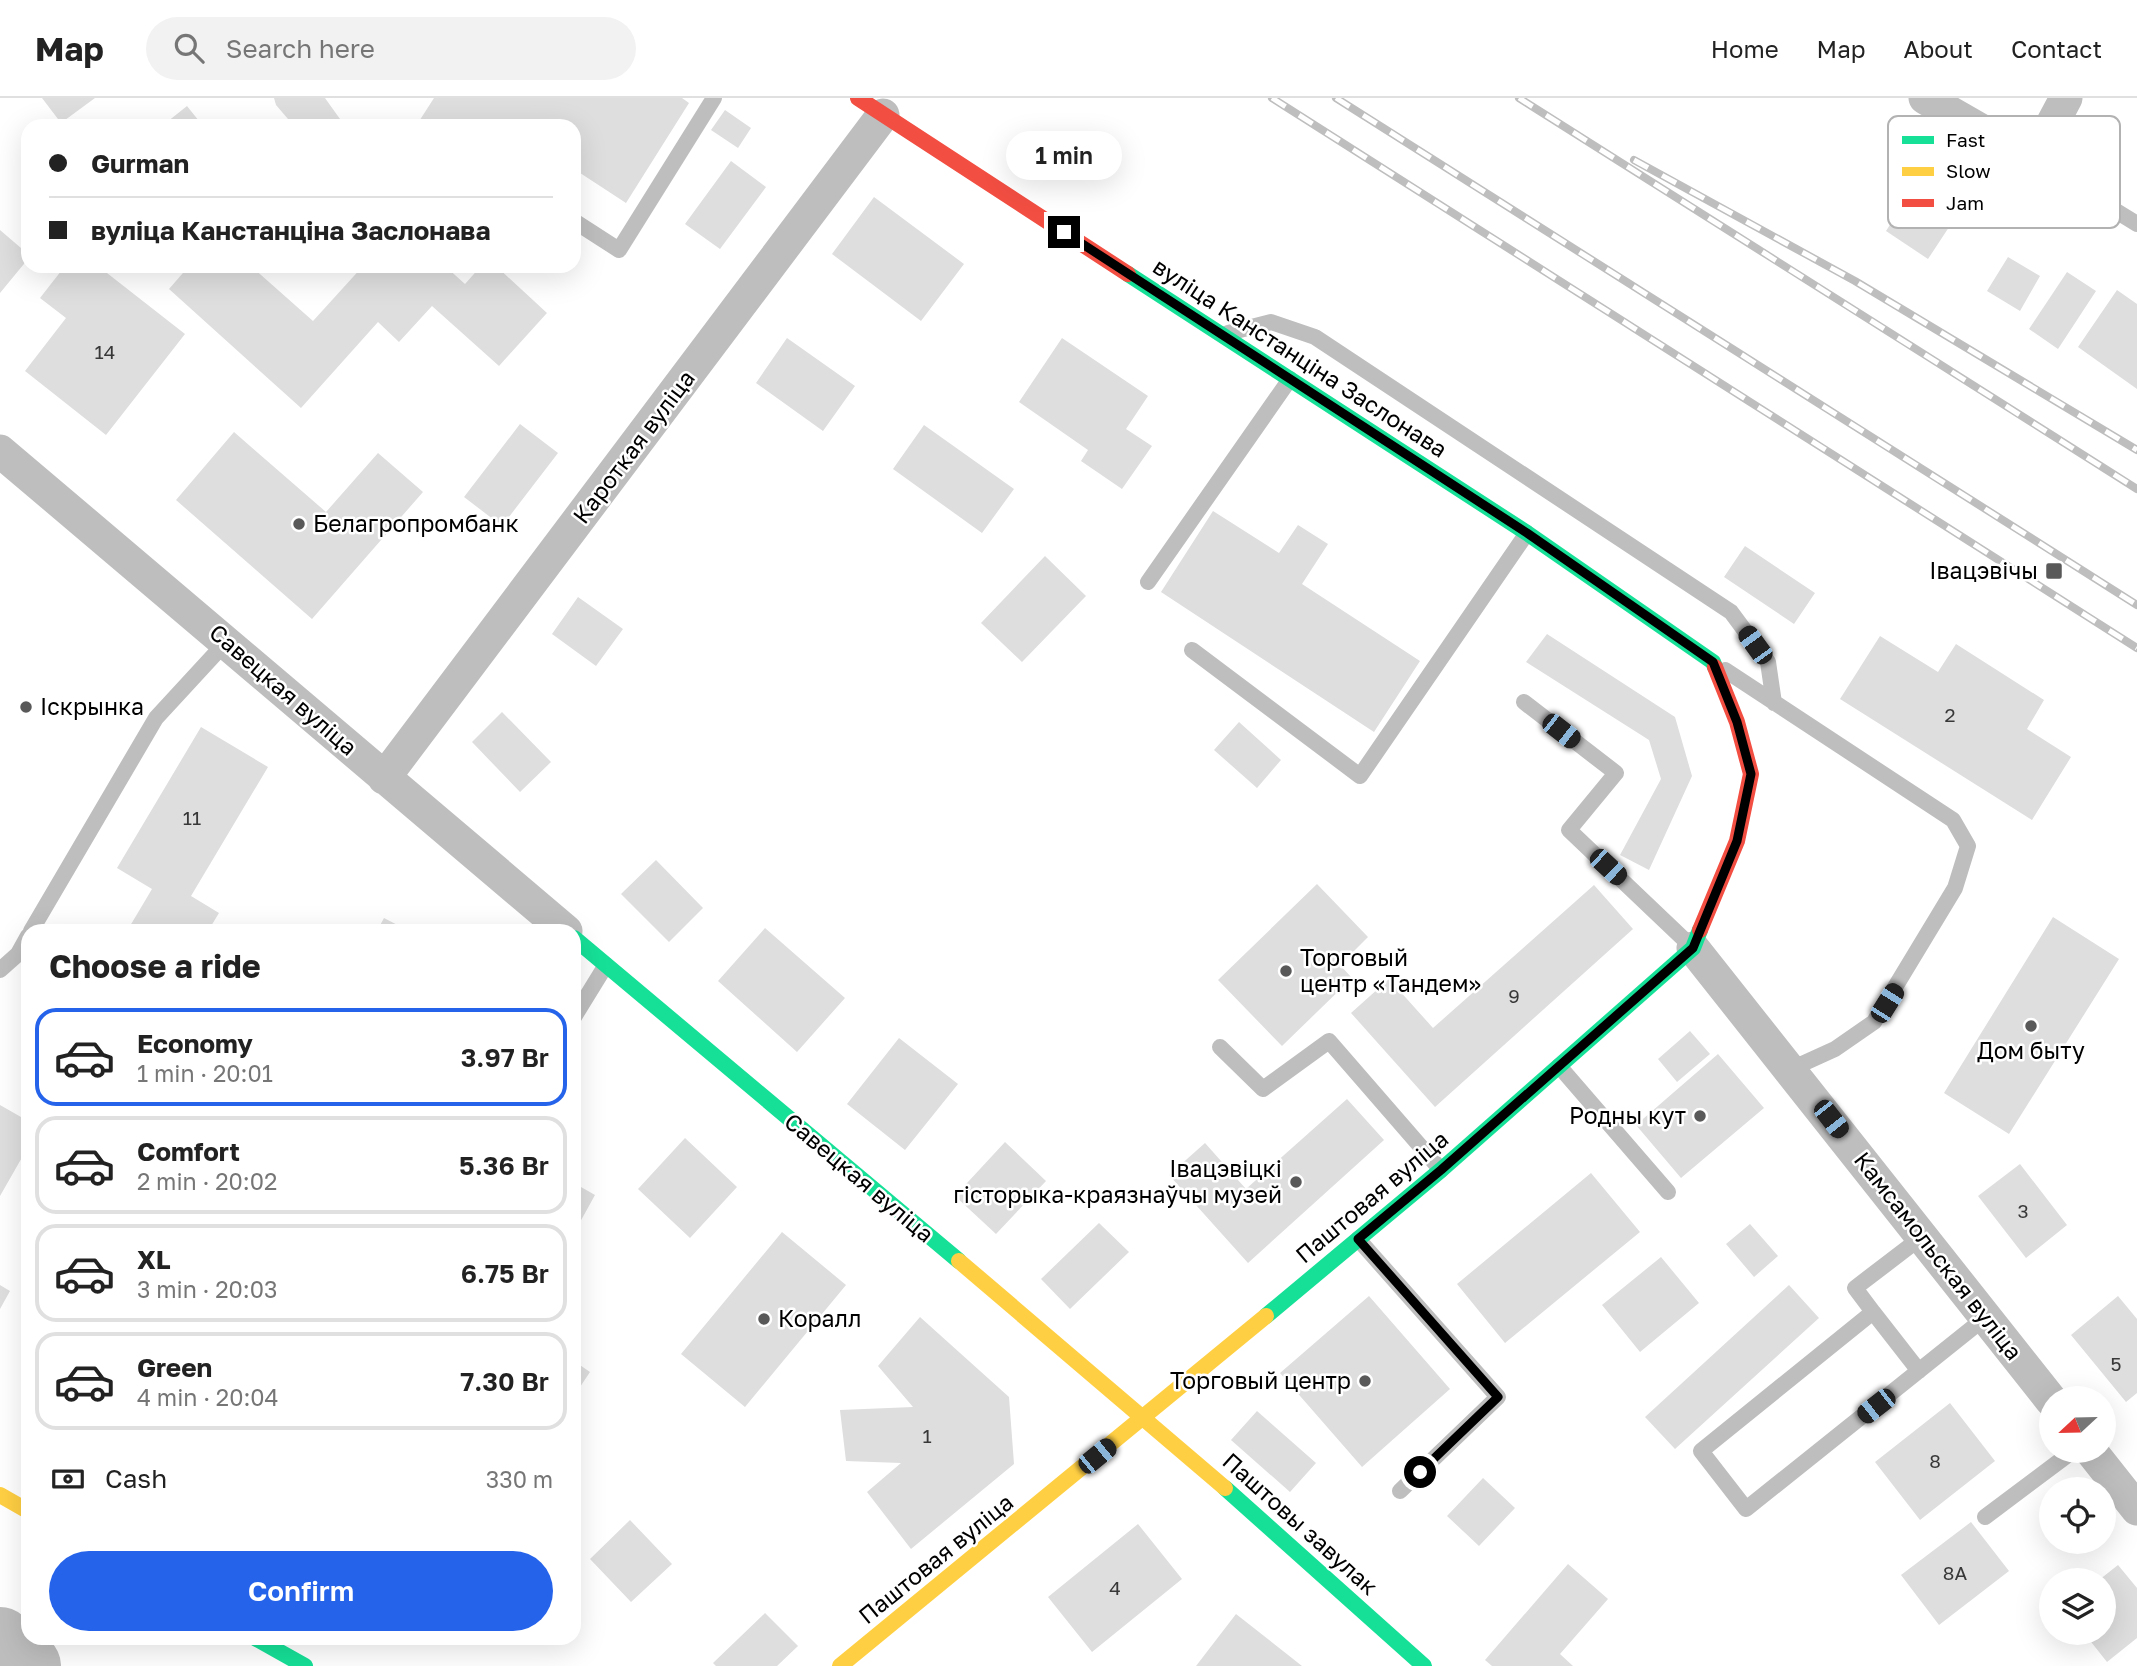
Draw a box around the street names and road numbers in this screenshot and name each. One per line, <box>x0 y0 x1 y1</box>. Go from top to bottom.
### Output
street label: вуліца Канстанціна Заслонава <box>1148 252 1453 463</box>
street label: Кароткая вуліца <box>566 364 700 529</box>
street label: Савецкая вуліца <box>204 618 363 761</box>
street label: Савецкая вуліца <box>779 1107 940 1248</box>
street label: Паштовая вуліца <box>1289 1124 1453 1268</box>
street label: Камсамольская вуліца <box>1849 1146 2029 1365</box>
street label: Паштовы завулак <box>1217 1446 1384 1600</box>
street label: Паштовая вуліца <box>852 1487 1018 1629</box>

